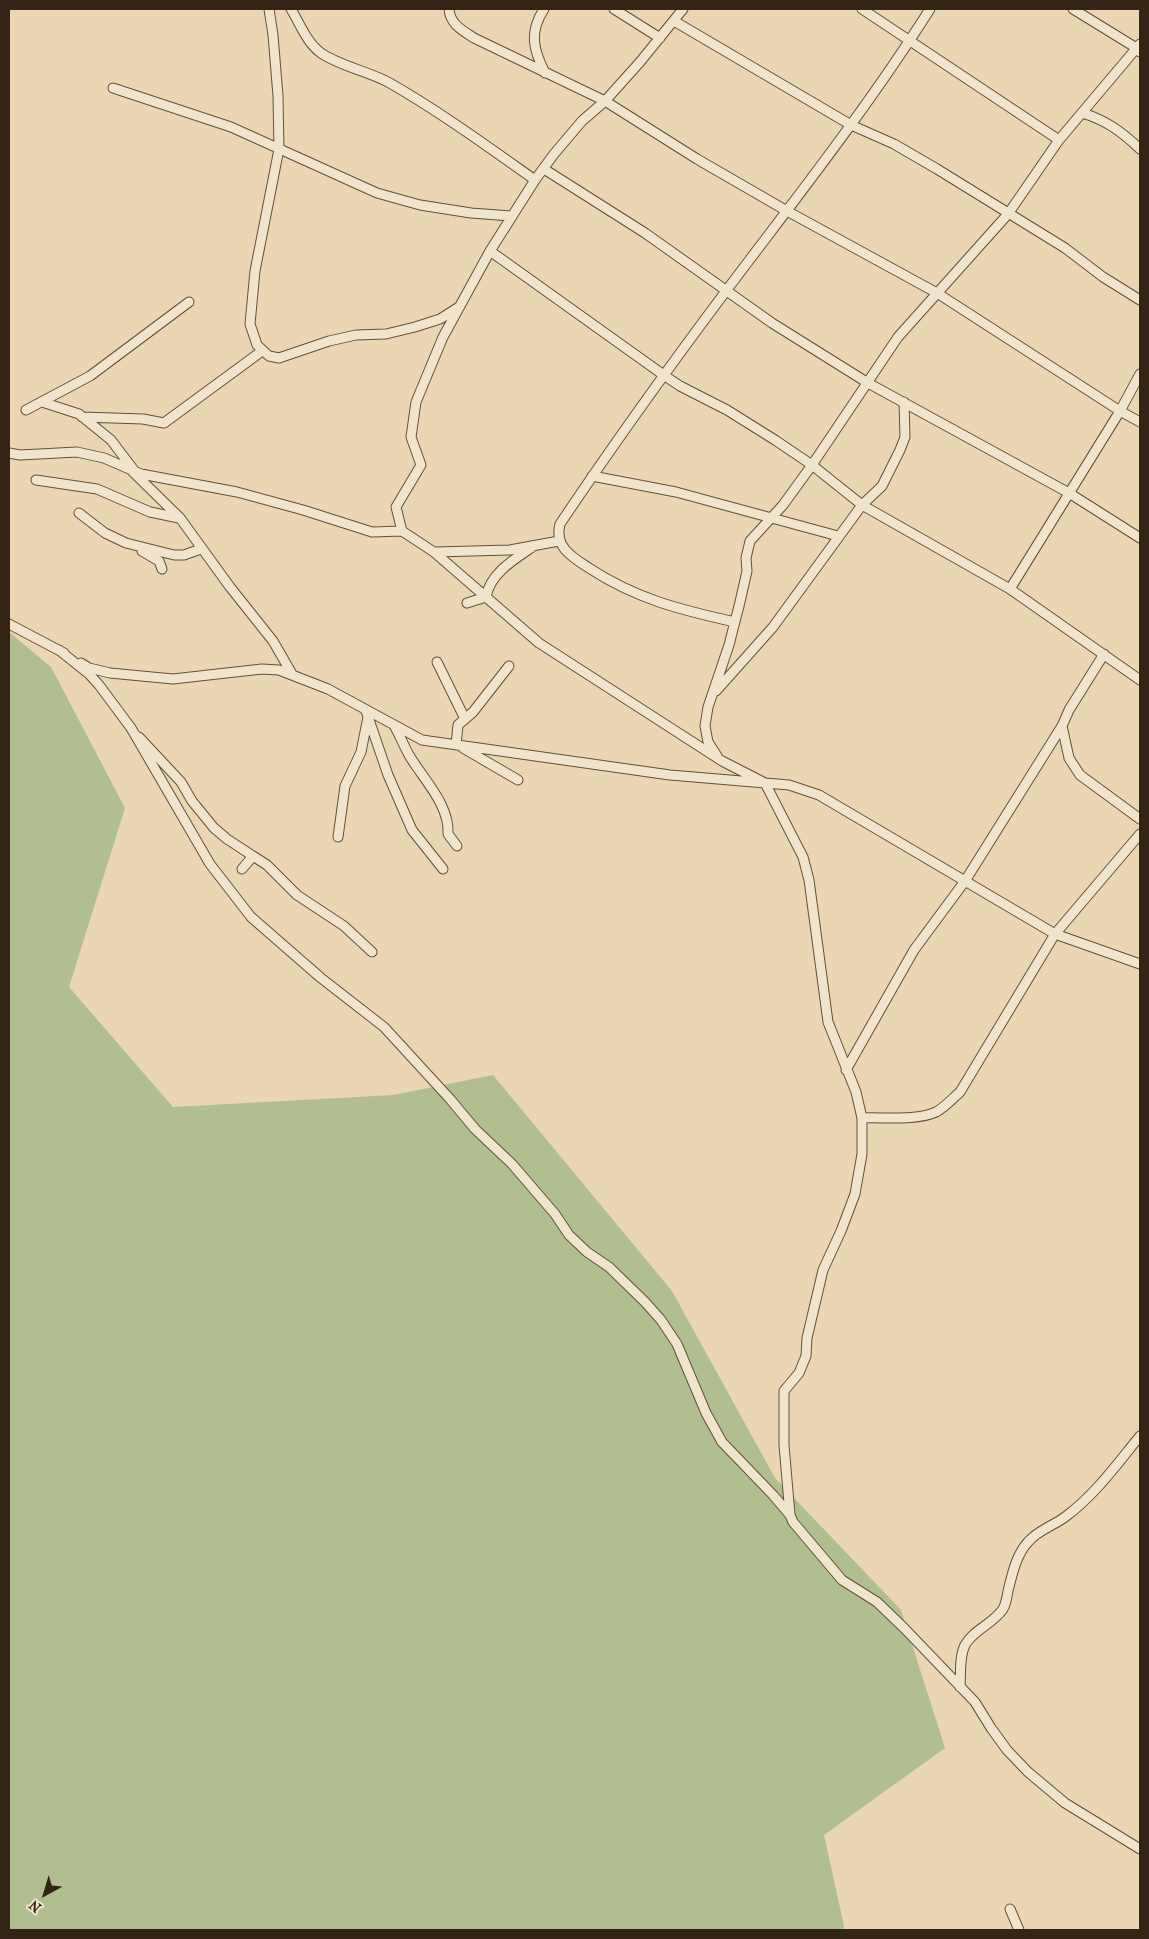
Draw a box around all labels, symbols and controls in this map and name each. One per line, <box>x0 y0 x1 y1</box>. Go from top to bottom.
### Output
north arrow <box>20 1869 70 1919</box>
text: N <box>26 1896 45 1916</box>

